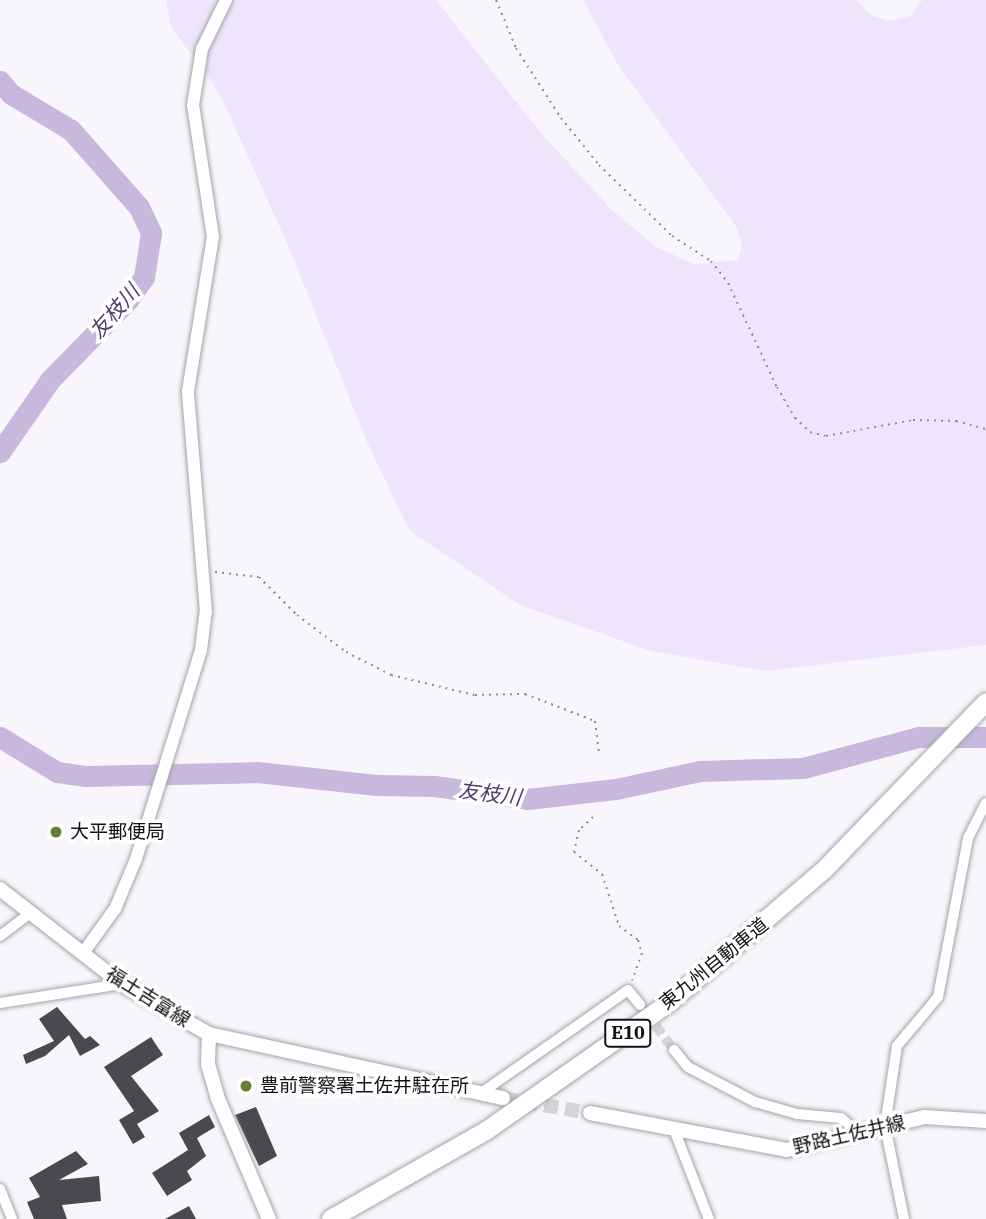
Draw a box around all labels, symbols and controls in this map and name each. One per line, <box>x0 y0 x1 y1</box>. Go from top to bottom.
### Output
water label: 友枝川 <box>84 279 144 343</box>
water label: 友枝川 <box>457 777 523 809</box>
place label: 大平郵便局 <box>70 821 165 843</box>
marker: 大平郵便局 <box>48 824 64 840</box>
street label: 東九州自動車道 <box>655 913 773 1015</box>
street label: 福土吉富線 <box>102 962 194 1032</box>
road number: E10 <box>604 1018 652 1048</box>
place label: 豊前警察署土佐井駐在所 <box>260 1075 469 1097</box>
marker: 豊前警察署土佐井駐在所 <box>238 1078 254 1094</box>
street label: 野路土佐井線 <box>791 1111 907 1159</box>

